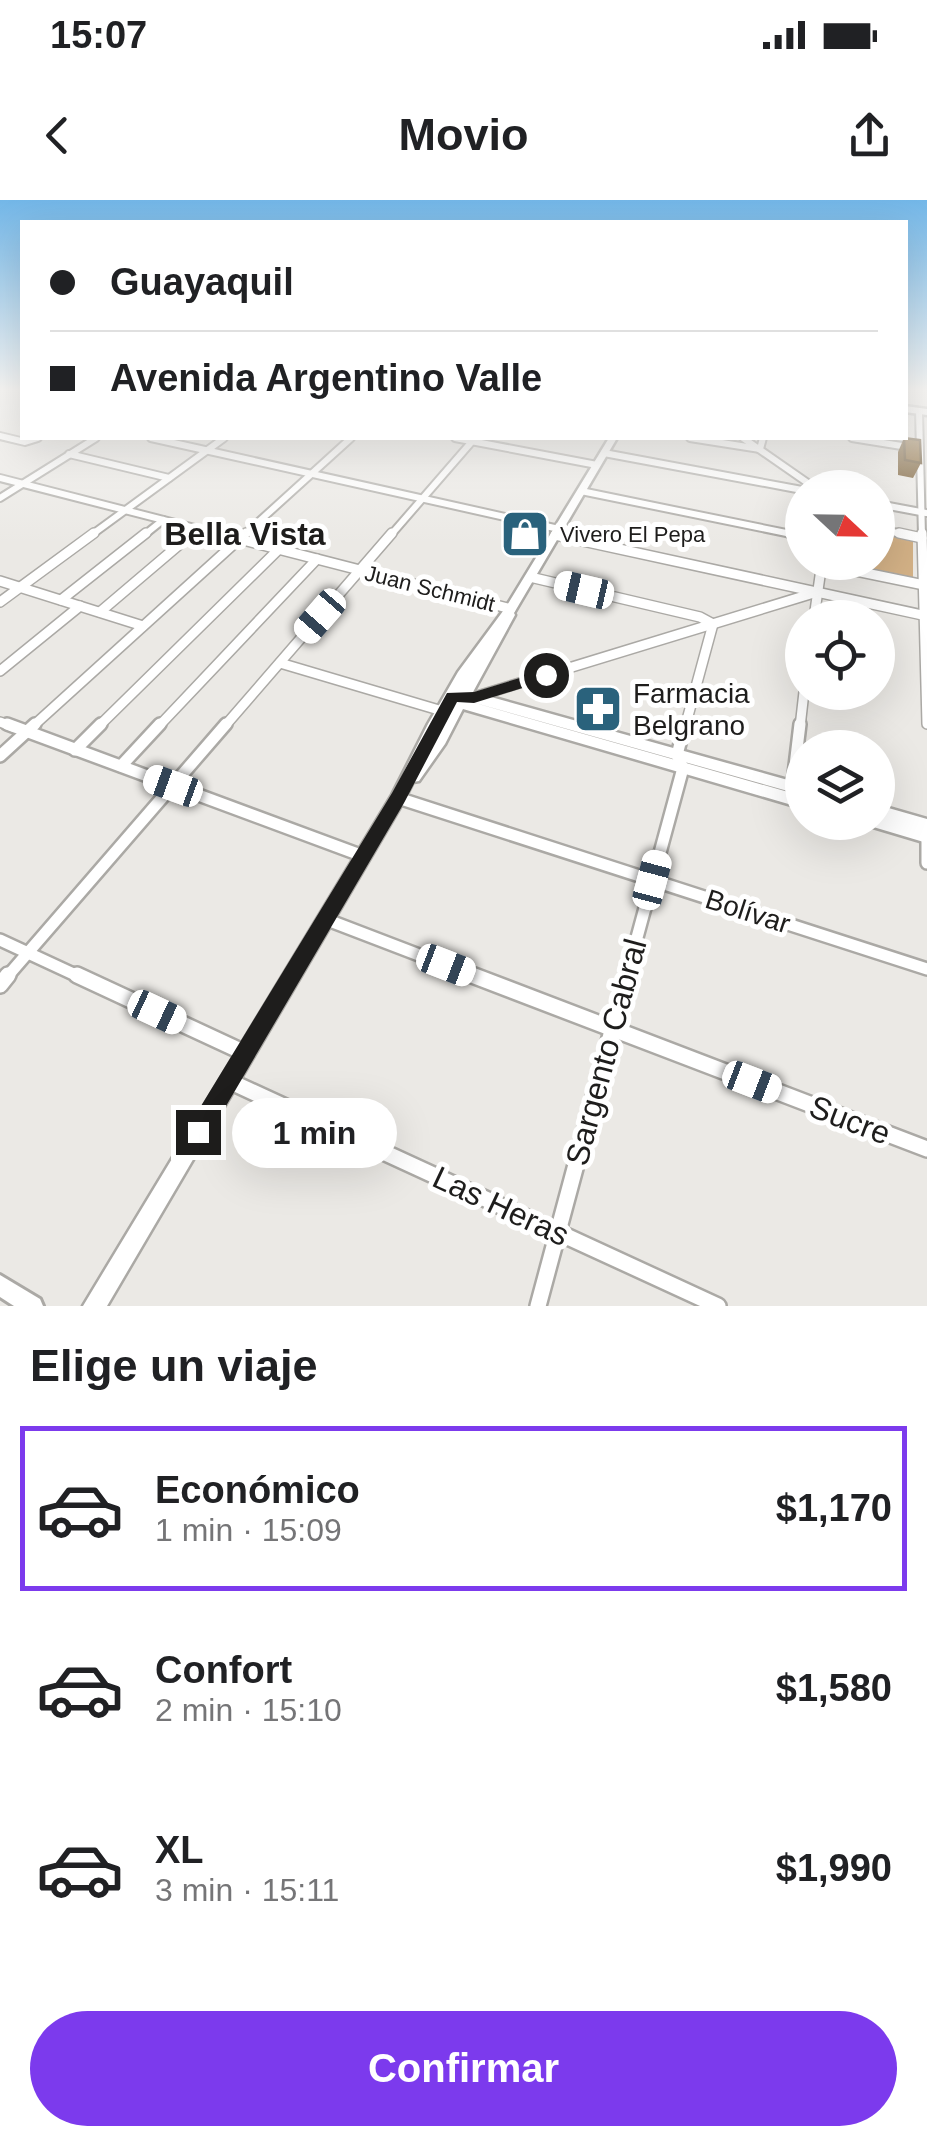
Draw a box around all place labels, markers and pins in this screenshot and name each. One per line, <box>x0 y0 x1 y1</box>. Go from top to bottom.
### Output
shop icon: Vivero El Pepa <box>499 508 551 560</box>
place label: Vivero El Pepa <box>560 522 706 547</box>
place label: Farmacia Belgrano <box>633 678 750 741</box>
pharmacy icon: Farmacia Belgrano <box>572 683 624 735</box>

